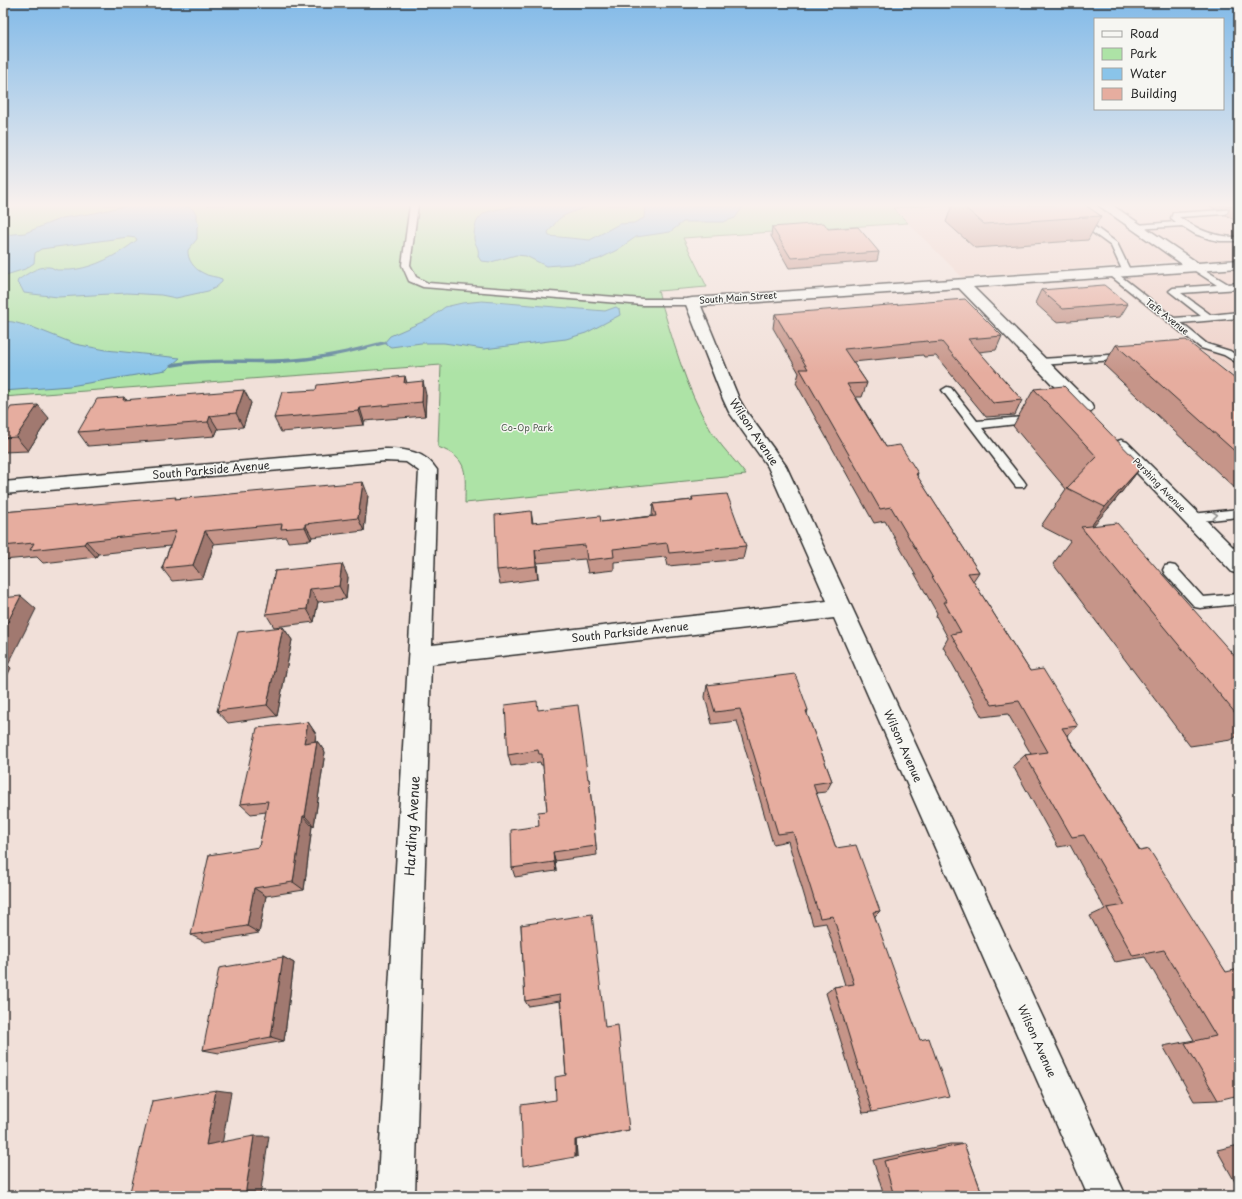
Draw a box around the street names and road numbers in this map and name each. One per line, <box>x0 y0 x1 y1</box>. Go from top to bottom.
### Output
street label: South Main Street <box>699 287 778 307</box>
street label: Taft Avenue <box>1143 295 1192 338</box>
street label: Wilson Avenue <box>726 395 783 469</box>
street label: Pershing Avenue <box>1130 454 1189 515</box>
street label: South Parkside Avenue <box>152 456 270 483</box>
street label: South Parkside Avenue <box>571 617 689 646</box>
street label: Wilson Avenue <box>880 707 927 785</box>
street label: Harding Avenue <box>399 775 424 877</box>
street label: Wilson Avenue <box>1014 1002 1061 1080</box>

